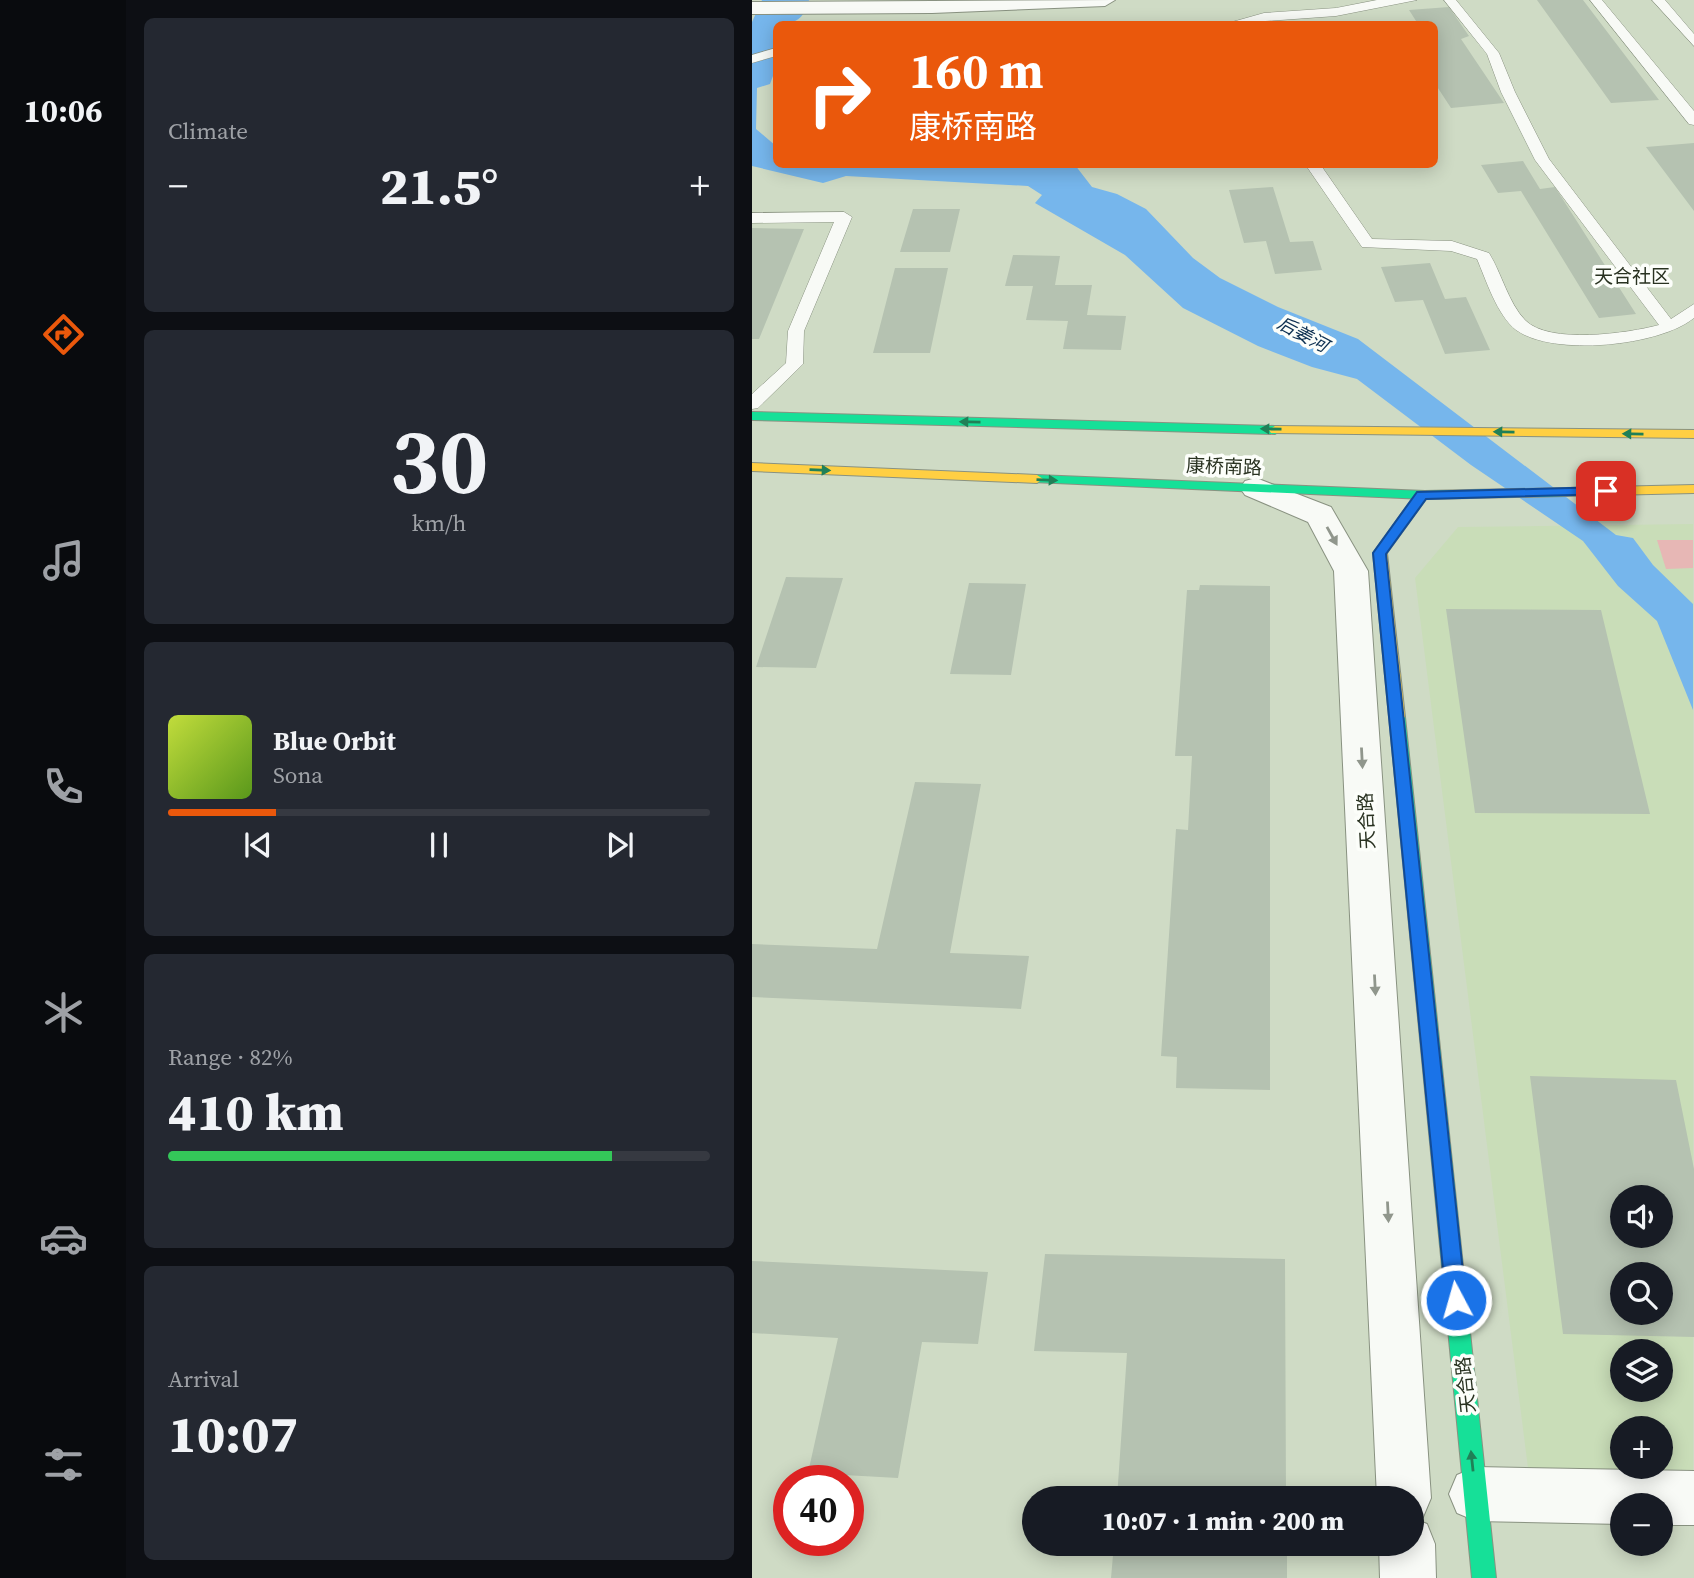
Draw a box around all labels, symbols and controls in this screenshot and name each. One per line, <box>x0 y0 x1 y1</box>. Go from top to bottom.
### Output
text: 160 m <box>909 37 1044 104</box>
icon: right <box>794 49 885 140</box>
text: 10:06 <box>24 89 102 133</box>
text: 康桥南路 <box>909 105 1037 149</box>
text: Climate <box>168 115 248 147</box>
text: 21.5° <box>380 150 498 221</box>
text: − <box>168 160 188 212</box>
text: + <box>690 160 710 212</box>
district label: 天合社区 <box>1594 263 1670 289</box>
icon: directions <box>39 310 88 359</box>
water label: 后姜河 <box>1273 310 1335 359</box>
text: 30 <box>390 399 488 523</box>
one-way arrow <box>959 416 981 427</box>
one-way arrow <box>1260 424 1282 435</box>
one-way arrow <box>1492 426 1514 438</box>
one-way arrow <box>1621 428 1643 440</box>
street label: 康桥南路 <box>1186 452 1262 480</box>
pin <box>1576 461 1636 521</box>
one-way arrow <box>809 464 831 475</box>
icon: arrive <box>1587 472 1625 510</box>
one-way arrow <box>1037 474 1059 485</box>
text: km/h <box>412 507 466 539</box>
one-way arrow <box>1326 527 1338 546</box>
icon: music <box>39 536 88 585</box>
text: Blue Orbit <box>273 723 396 759</box>
one-way arrow <box>1357 747 1368 769</box>
text: Sona <box>273 759 323 791</box>
icon: phone <box>39 762 88 811</box>
street label: 天合路 <box>1352 792 1380 850</box>
icon: previous <box>239 826 277 864</box>
icon: pause <box>420 826 458 864</box>
icon: next <box>601 826 639 864</box>
one-way arrow <box>1370 975 1381 997</box>
icon: climate <box>39 988 88 1037</box>
text: Range · 82% <box>168 1041 293 1073</box>
text: 410 km <box>168 1076 344 1147</box>
map controls <box>1610 1185 1673 1556</box>
button: sound <box>1610 1185 1673 1248</box>
one-way arrow <box>1382 1202 1393 1224</box>
icon: car <box>39 1214 88 1263</box>
button: search <box>1610 1262 1673 1325</box>
position arrow <box>1419 1263 1493 1337</box>
button: layers <box>1610 1339 1673 1402</box>
street label: 天合路 <box>1449 1355 1481 1415</box>
text: Arrival <box>168 1363 239 1395</box>
text: 10:07 <box>168 1398 298 1469</box>
button: + <box>1610 1416 1673 1479</box>
icon: filters <box>39 1440 88 1489</box>
one-way arrow <box>1467 1450 1478 1472</box>
speed limit sign: 40 <box>773 1465 864 1556</box>
button: − <box>1610 1493 1673 1556</box>
text: 10:07 · 1 min · 200 m <box>1102 1503 1344 1539</box>

